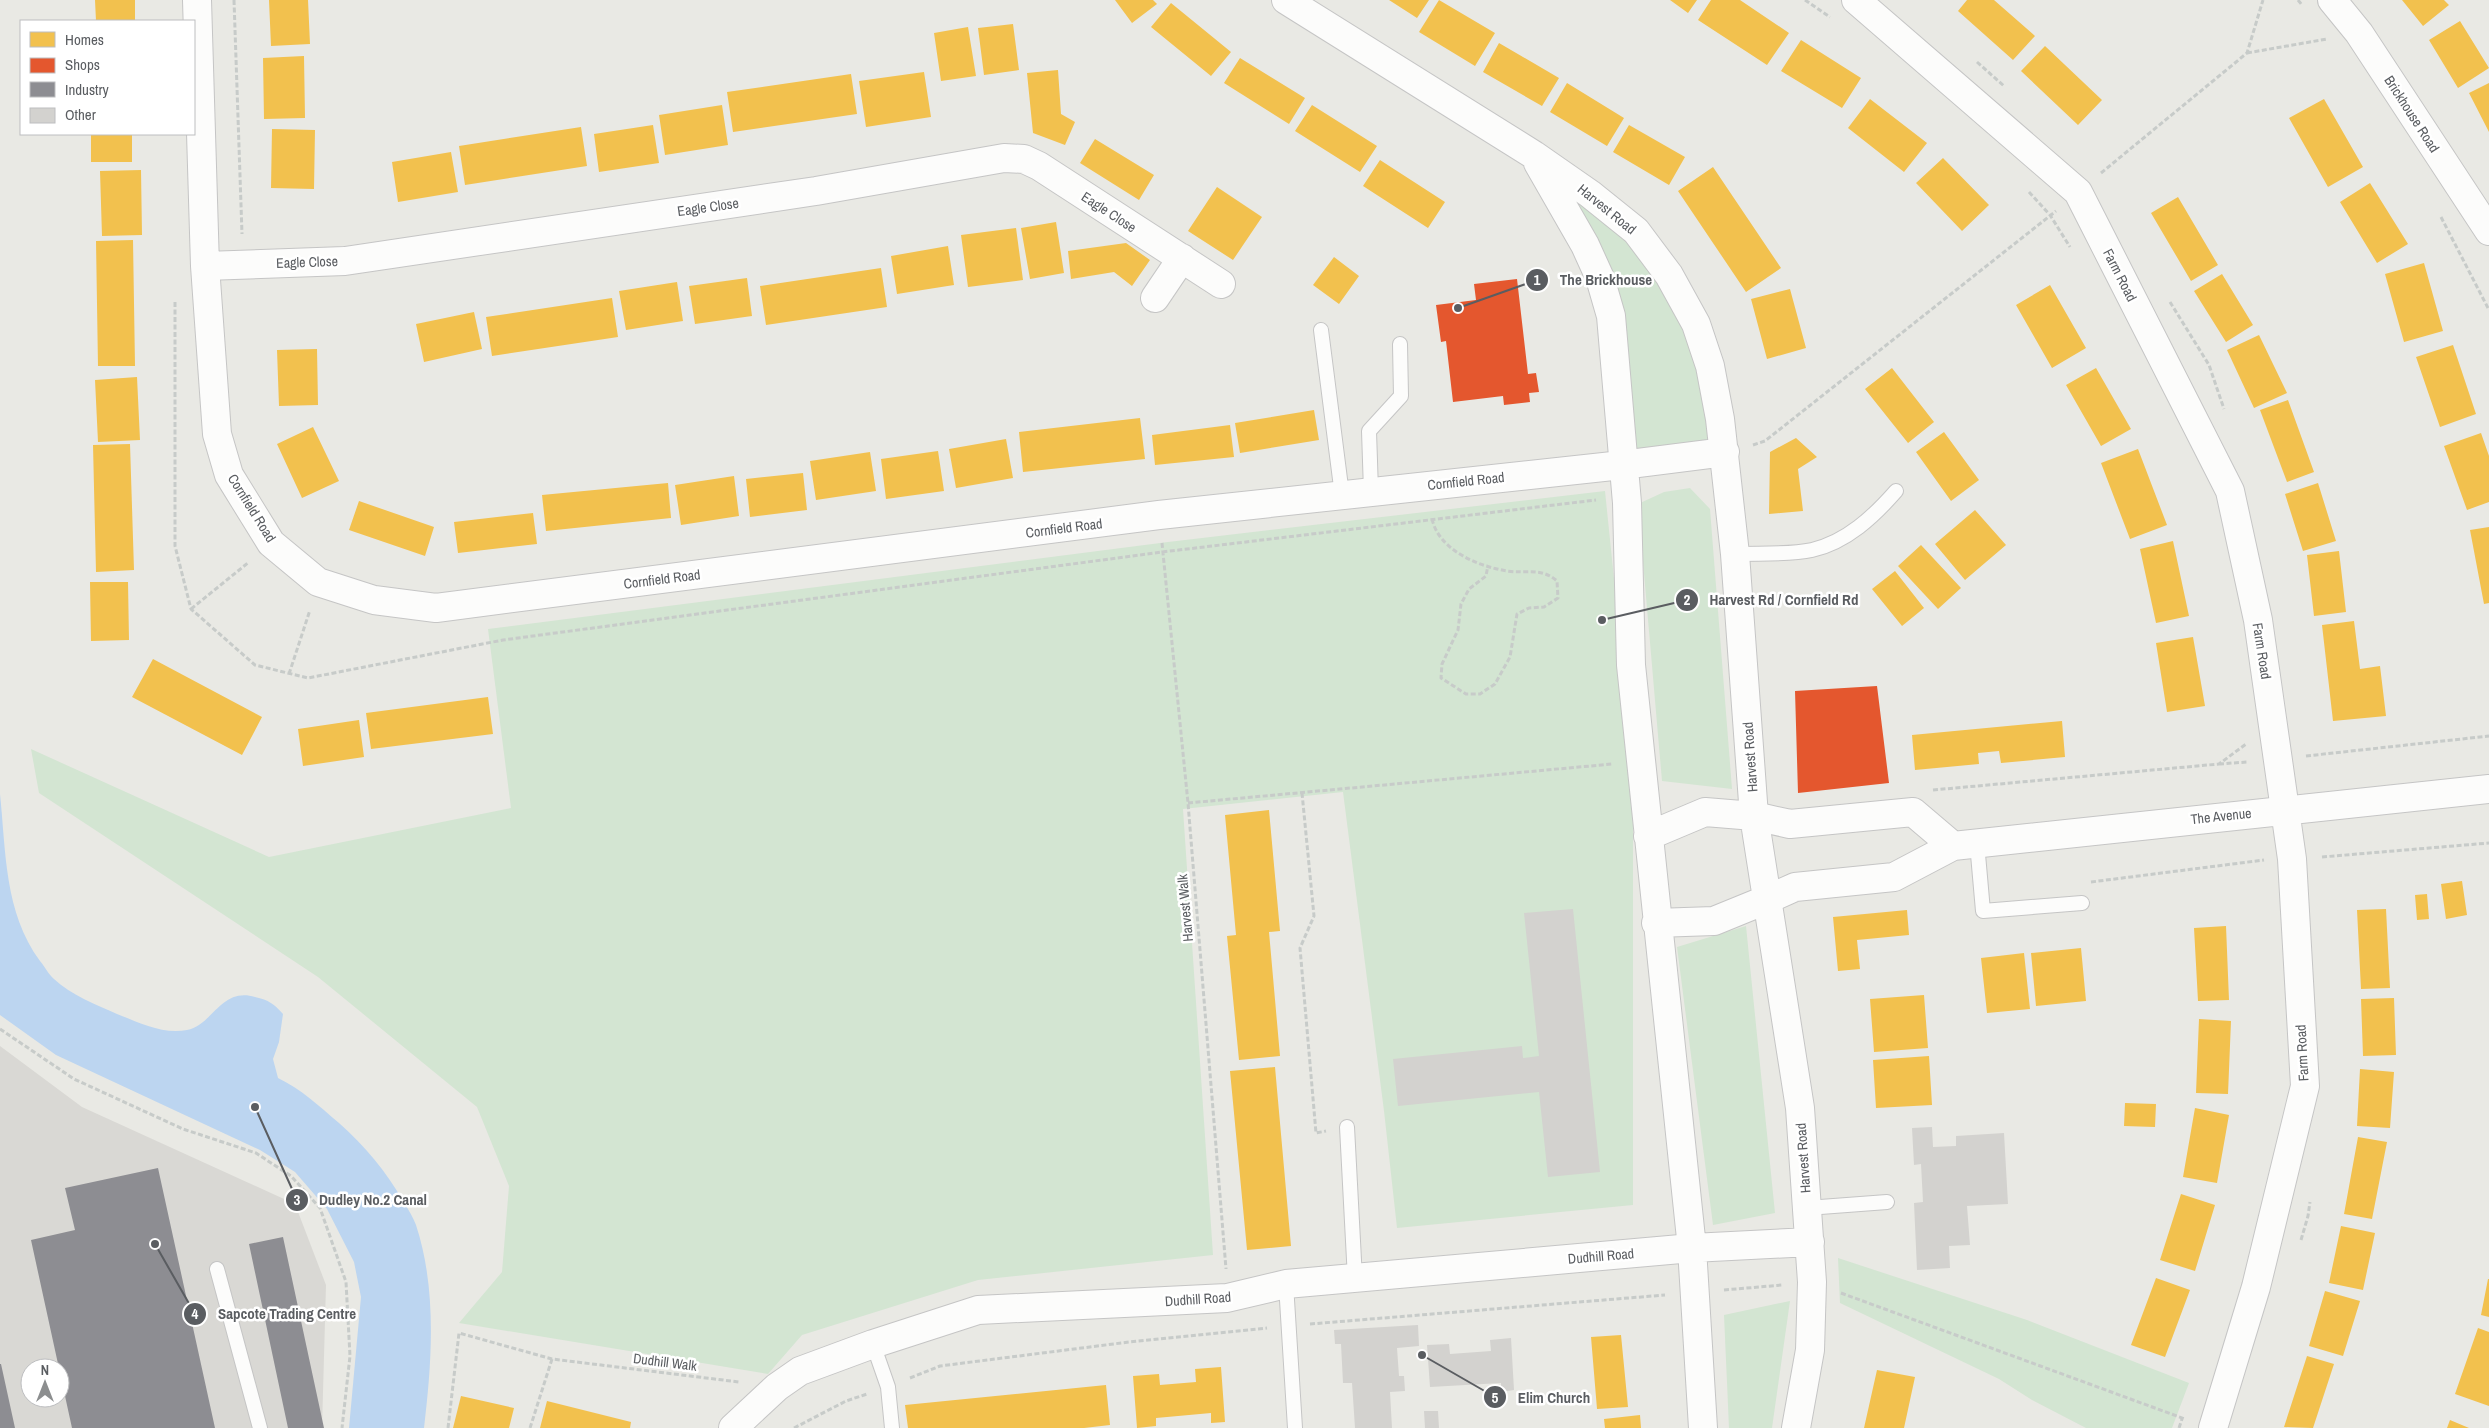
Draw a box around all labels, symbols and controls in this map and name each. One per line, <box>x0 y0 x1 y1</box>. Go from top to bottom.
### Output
legend <box>20 20 195 135</box>
text: Homes <box>65 29 104 50</box>
text: Shops <box>65 54 100 75</box>
street label: Brickhouse Road <box>2380 72 2444 156</box>
text: Industry <box>65 79 110 100</box>
text: Other <box>65 104 96 125</box>
street label: Harvest Road <box>1574 180 1640 238</box>
street label: Eagle Close <box>1078 188 1140 236</box>
street label: Eagle Close <box>676 194 740 220</box>
street label: Farm Road <box>2099 246 2141 304</box>
street label: Eagle Close <box>276 252 338 272</box>
callout: The Brickhouse <box>1525 265 1662 295</box>
text: 1 <box>1534 269 1541 290</box>
text: The Brickhouse <box>1560 269 1652 290</box>
street label: Cornfield Road <box>1427 468 1505 494</box>
street label: Cornfield Road <box>224 470 280 546</box>
street label: Cornfield Road <box>1025 514 1103 542</box>
street label: Cornfield Road <box>623 565 701 593</box>
callout: Harvest Rd / Cornfield Rd <box>1674 585 1868 615</box>
text: 2 <box>1684 589 1691 610</box>
text: Harvest Rd / Cornfield Rd <box>1710 589 1859 610</box>
street label: Farm Road <box>2249 622 2275 680</box>
street label: Harvest Road <box>1739 721 1761 793</box>
street label: The Avenue <box>2190 804 2252 828</box>
street label: Harvest Walk <box>1173 873 1197 943</box>
street label: Farm Road <box>2292 1024 2312 1082</box>
street label: Harvest Road <box>1792 1122 1814 1194</box>
callout: Dudley No.2 Canal <box>284 1185 437 1215</box>
text: 3 <box>294 1189 301 1210</box>
text: Dudley No.2 Canal <box>319 1189 427 1210</box>
street label: Dudhill Road <box>1567 1244 1635 1268</box>
street label: Dudhill Road <box>1164 1288 1232 1310</box>
callout: Sapcote Trading Centre <box>183 1299 366 1329</box>
text: 4 <box>192 1303 199 1324</box>
text: Sapcote Trading Centre <box>218 1303 356 1324</box>
street label: Dudhill Walk <box>632 1349 698 1375</box>
north arrow <box>20 1358 70 1408</box>
text: N <box>41 1361 49 1379</box>
callout: Elim Church <box>1483 1382 1600 1412</box>
text: 5 <box>1492 1387 1499 1408</box>
text: Elim Church <box>1518 1387 1590 1408</box>

